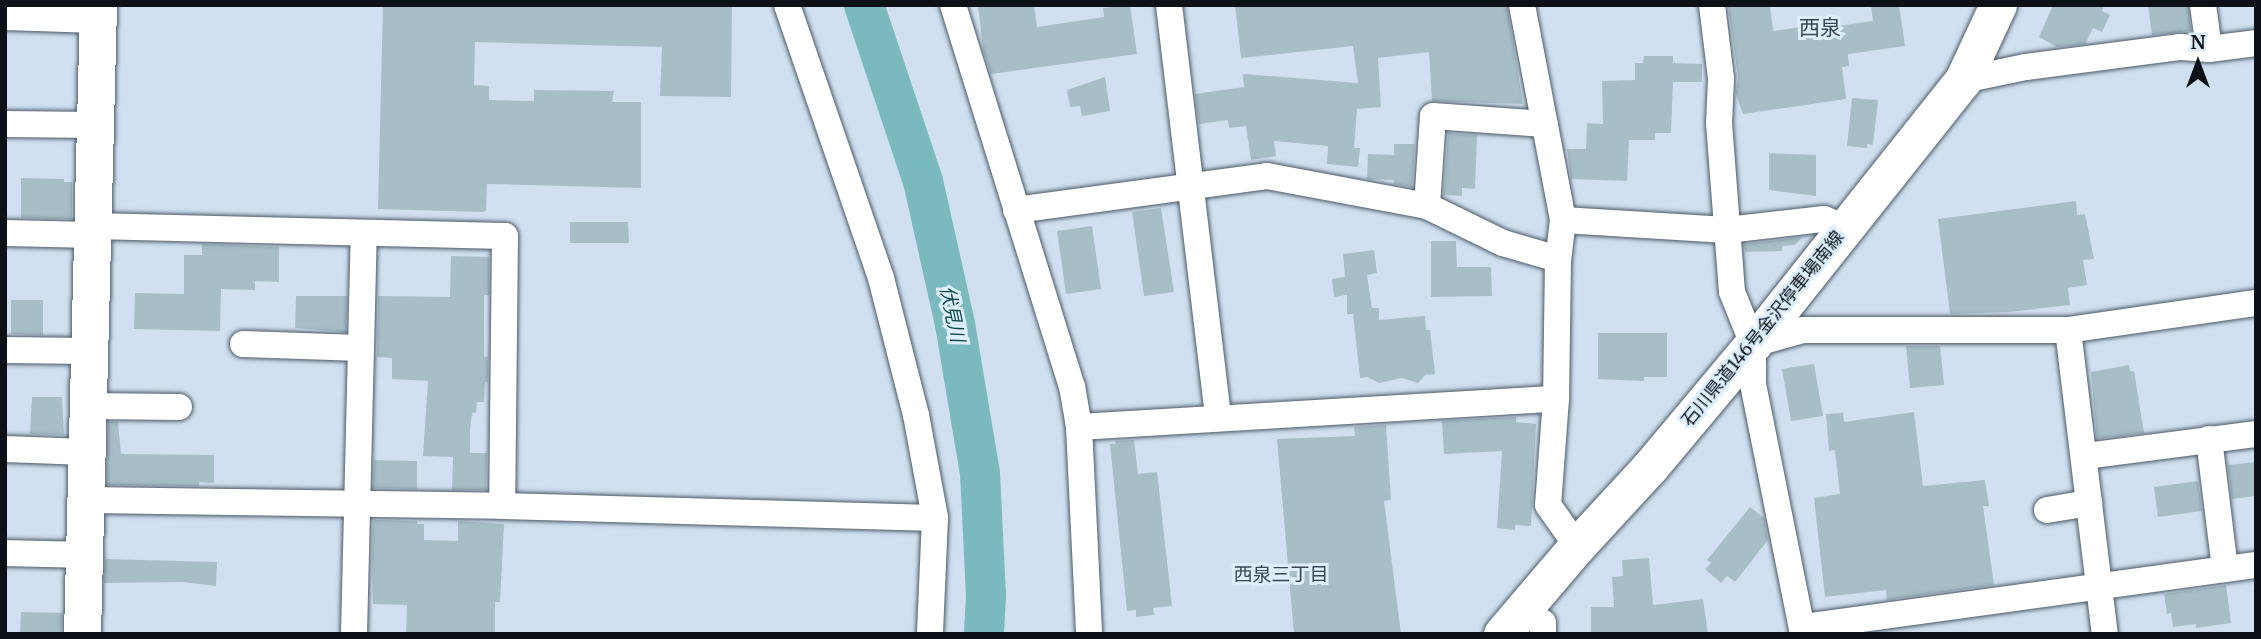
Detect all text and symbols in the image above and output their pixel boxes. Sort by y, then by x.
district label: 西泉 [1799,15,1841,41]
north arrow [2163,28,2233,98]
text: N [2190,30,2206,54]
street label: 石川県道146号金沢停車場南線 [1678,227,1848,431]
water label: 伏見川 [935,284,969,344]
district label: 西泉三丁目 [1234,564,1328,586]

